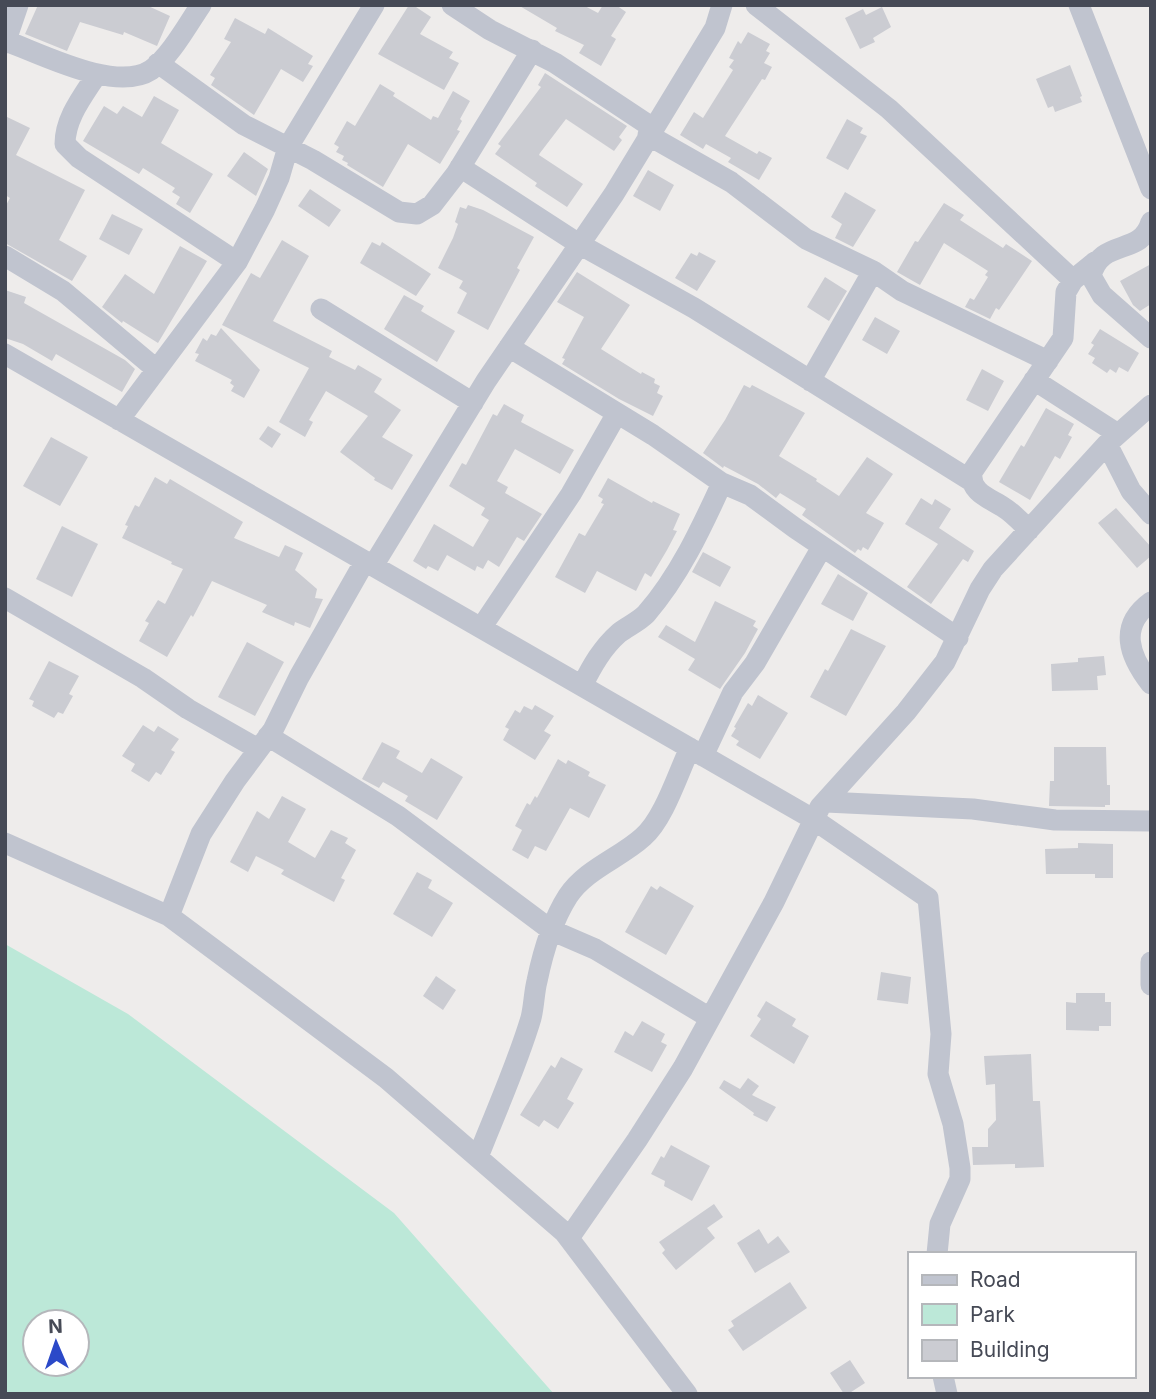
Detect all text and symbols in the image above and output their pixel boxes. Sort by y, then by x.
legend [908,1252,1135,1378]
text: Road [970,1267,1021,1292]
text: Park [970,1302,1015,1327]
north arrow [21,1308,91,1378]
text: N [48,1315,63,1338]
text: Building [970,1337,1050,1362]

